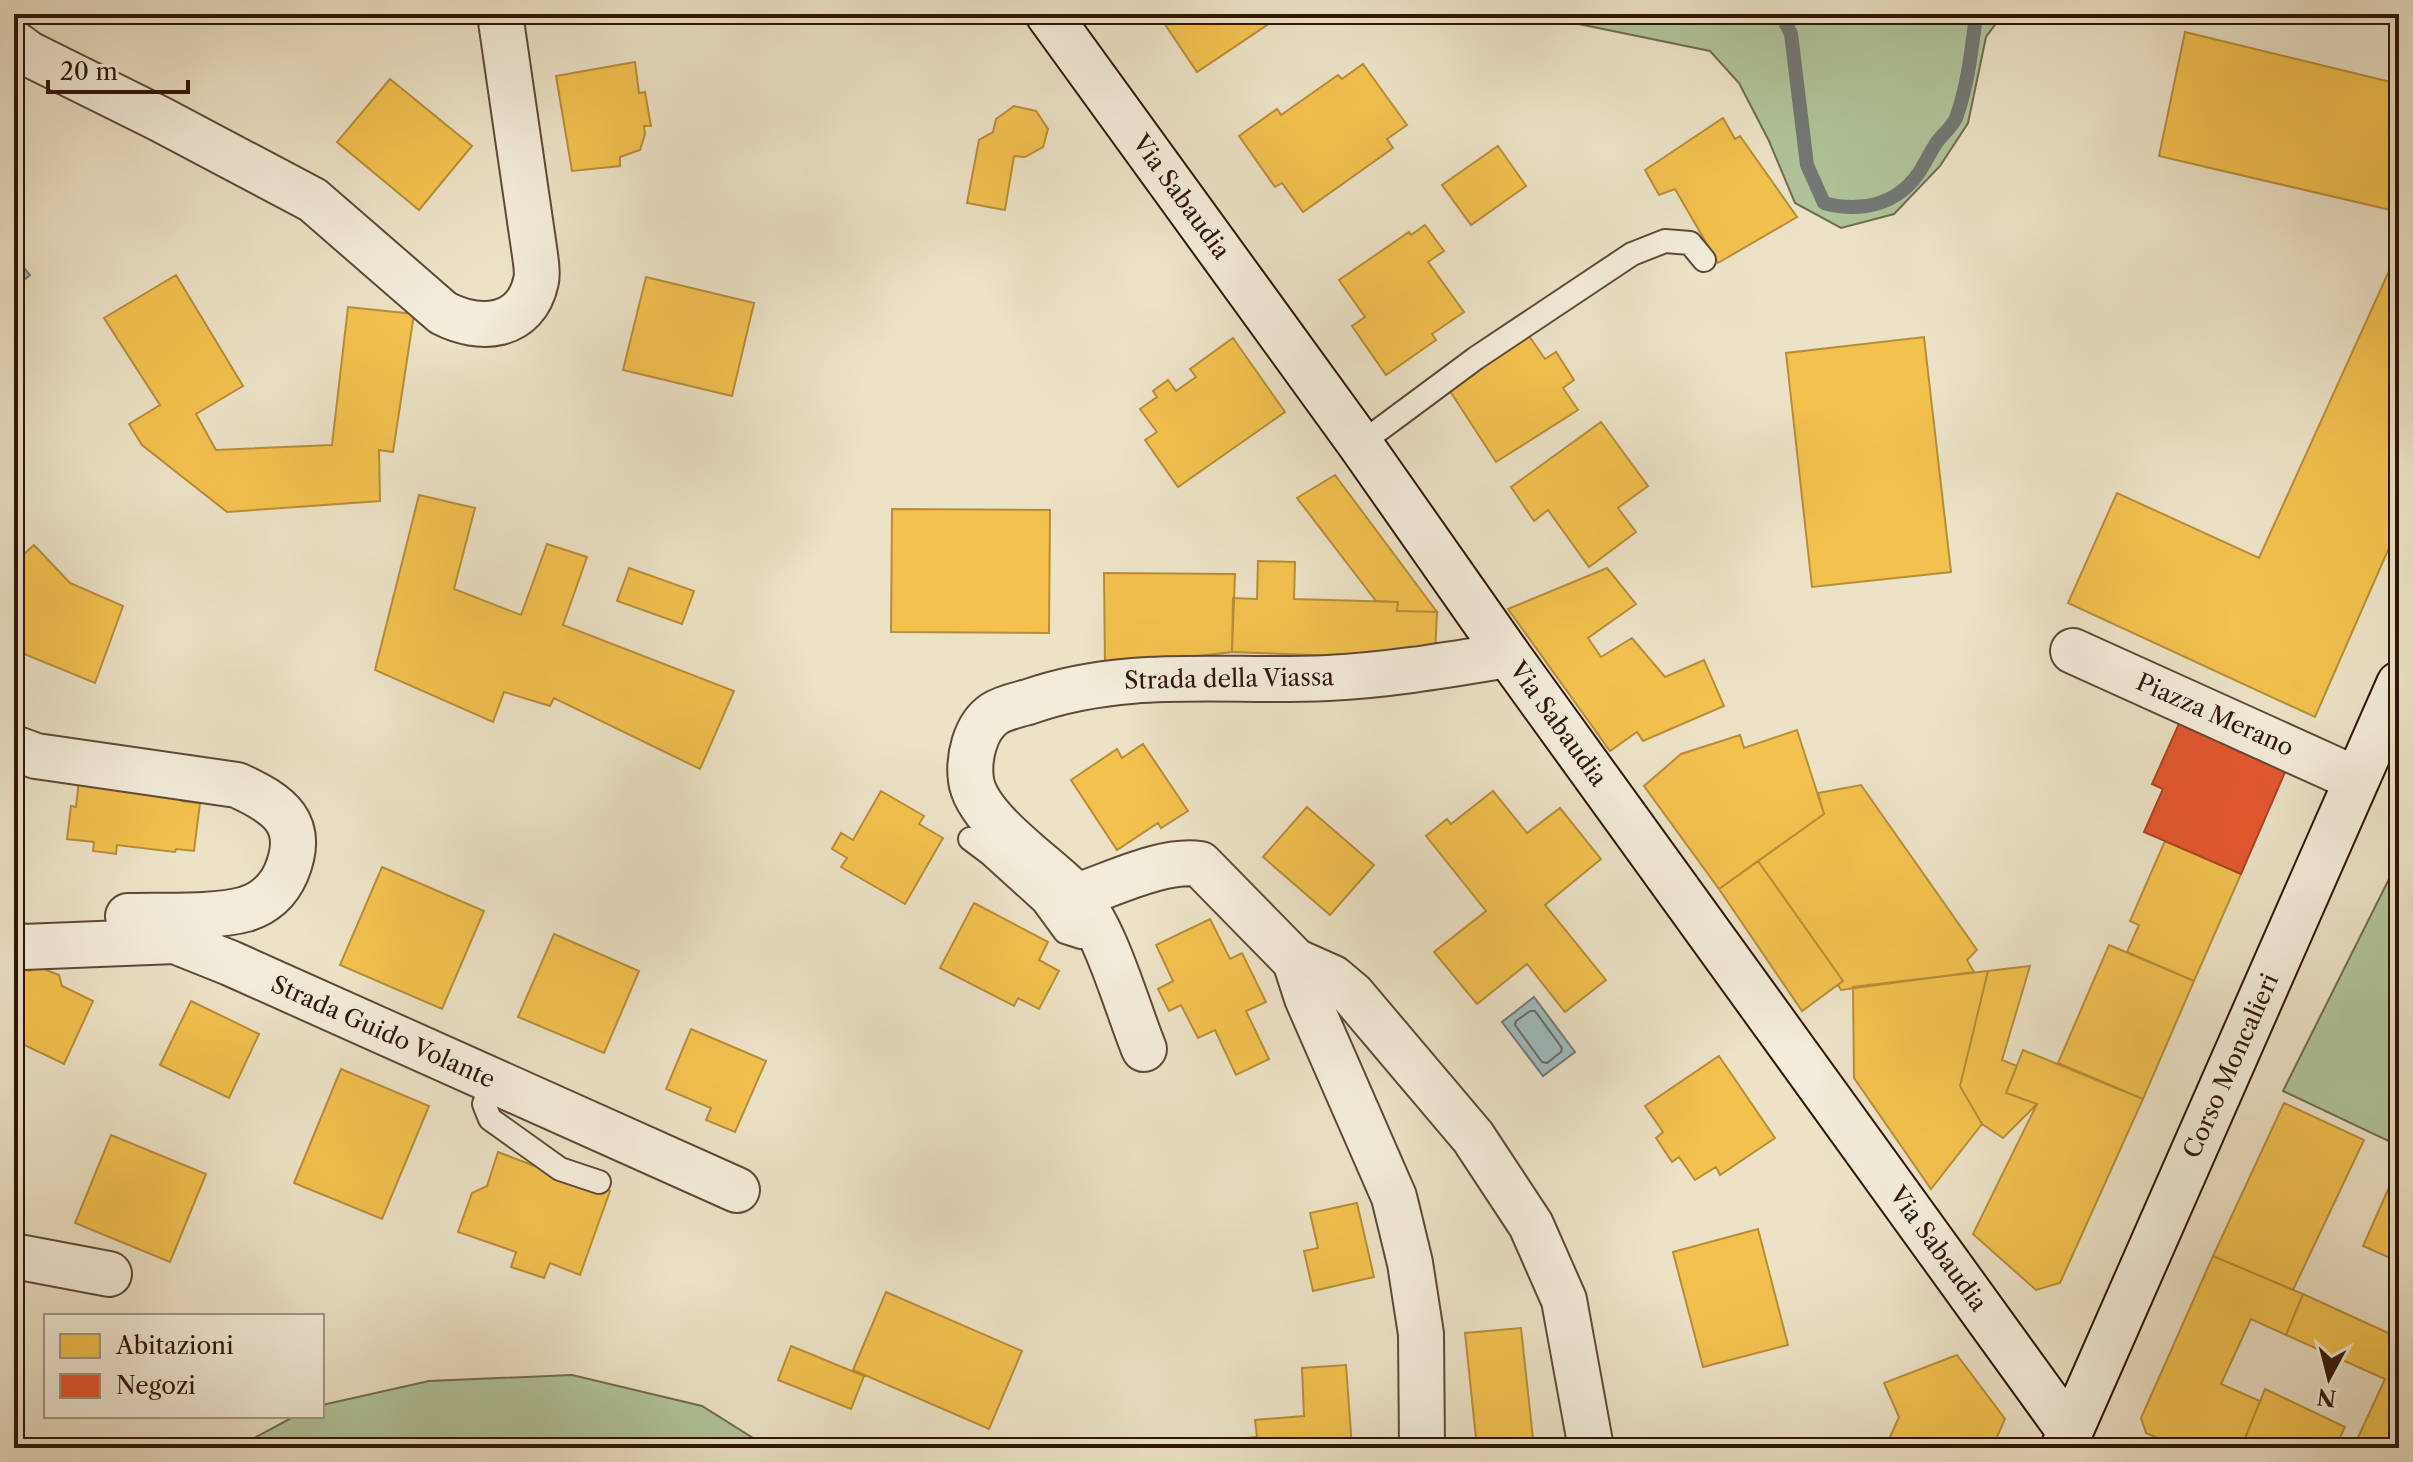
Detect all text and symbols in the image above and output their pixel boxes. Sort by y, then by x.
scale bar [48,44,188,94]
text: 20 m [60,57,118,86]
street label: Via Sabaudia [1126,128,1236,265]
street label: Via Sabaudia [1503,655,1613,792]
street label: Strada della Viassa [1124,662,1335,695]
street label: Piazza Merano [2132,667,2298,762]
street label: Strada Guido Volante [267,969,500,1094]
street label: Corso Moncalieri [2177,969,2284,1163]
street label: Via Sabaudia [1883,1180,1993,1317]
legend [44,1314,324,1418]
text: Abitazioni [115,1331,233,1360]
north arrow [2289,1338,2369,1418]
text: Negozi [116,1371,196,1400]
text: N [2315,1383,2338,1412]

